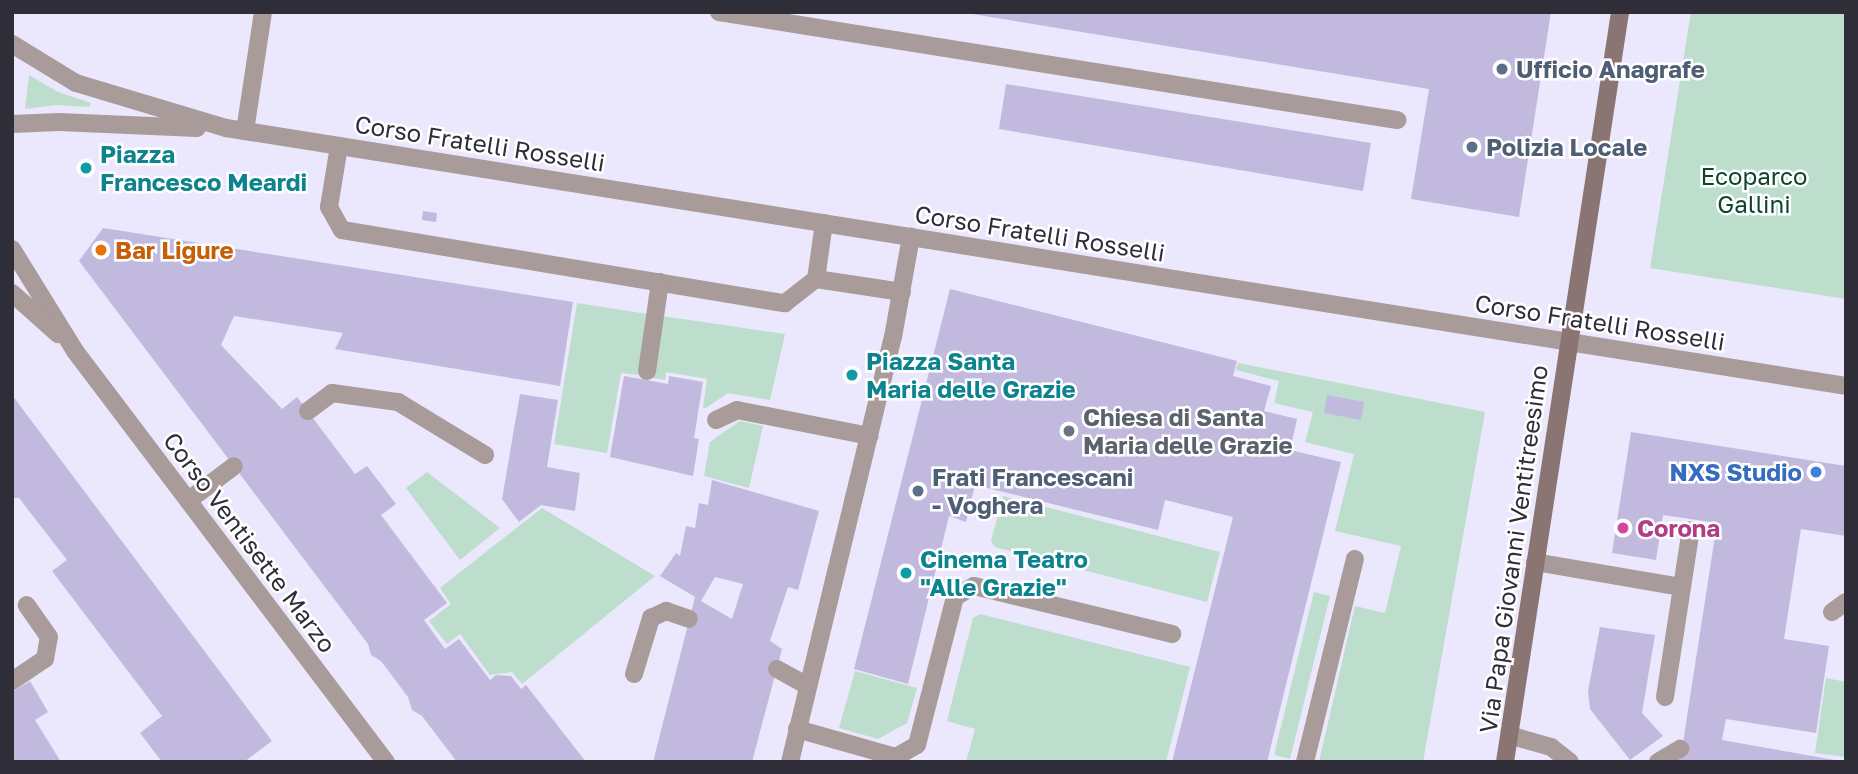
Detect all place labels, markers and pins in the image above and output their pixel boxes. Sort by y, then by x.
place label: Ufficio Anagrafe [1516,55,1705,83]
marker: Ufficio Anagrafe [1494,61,1510,77]
place label: Polizia Locale [1486,133,1648,161]
marker: Polizia Locale [1464,139,1480,155]
place label: Piazza Francesco Meardi [100,140,307,196]
marker: Piazza Francesco Meardi [78,160,94,176]
place label: Bar Ligure [115,236,234,264]
marker: Bar Ligure [93,242,109,258]
place label: Piazza Santa Maria delle Grazie [866,347,1076,403]
marker: Piazza Santa Maria delle Grazie [844,367,860,383]
place label: Chiesa di Santa Maria delle Grazie [1083,403,1293,459]
marker: Chiesa di Santa Maria delle Grazie [1061,423,1077,439]
place label: NXS Studio [1669,458,1802,486]
place label: Frati Francescani - Voghera [932,463,1133,519]
marker: NXS Studio [1808,464,1824,480]
marker: Frati Francescani - Voghera [910,483,926,499]
place label: Corona [1637,514,1720,542]
marker: Corona [1615,520,1631,536]
place label: Cinema Teatro "Alle Grazie" [920,545,1088,601]
marker: Cinema Teatro "Alle Grazie" [898,565,914,581]

